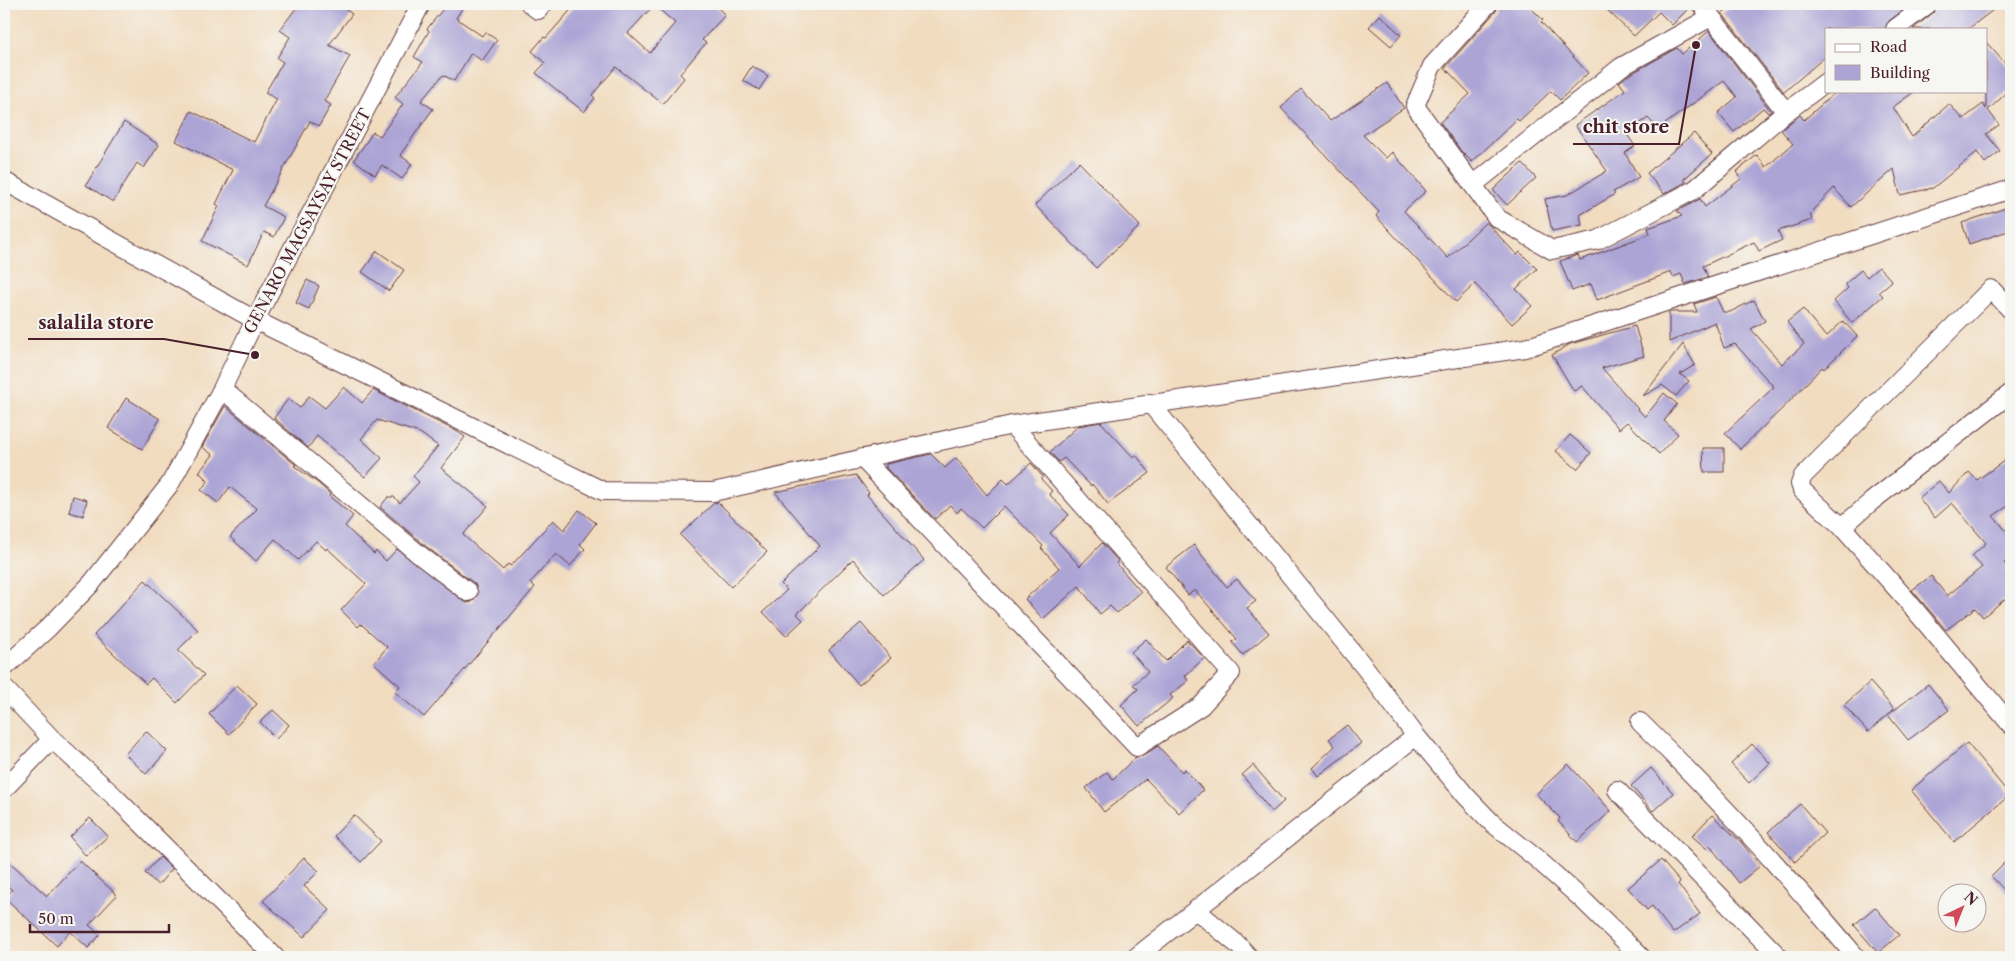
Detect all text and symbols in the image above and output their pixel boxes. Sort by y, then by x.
legend [1825,28,1988,92]
text: Road [1870,37,1907,56]
text: Building [1870,63,1930,82]
street label: GENARO MAGSAYSAY STREET [239,105,375,337]
callout: chit store [1573,111,1679,144]
text: chit store [1583,116,1670,138]
callout: salalila store [28,306,164,339]
text: salalila store [38,312,154,334]
north arrow [1938,884,1988,934]
text: N [1960,888,1981,909]
scale bar [30,901,169,933]
text: 50 m [38,909,74,928]

